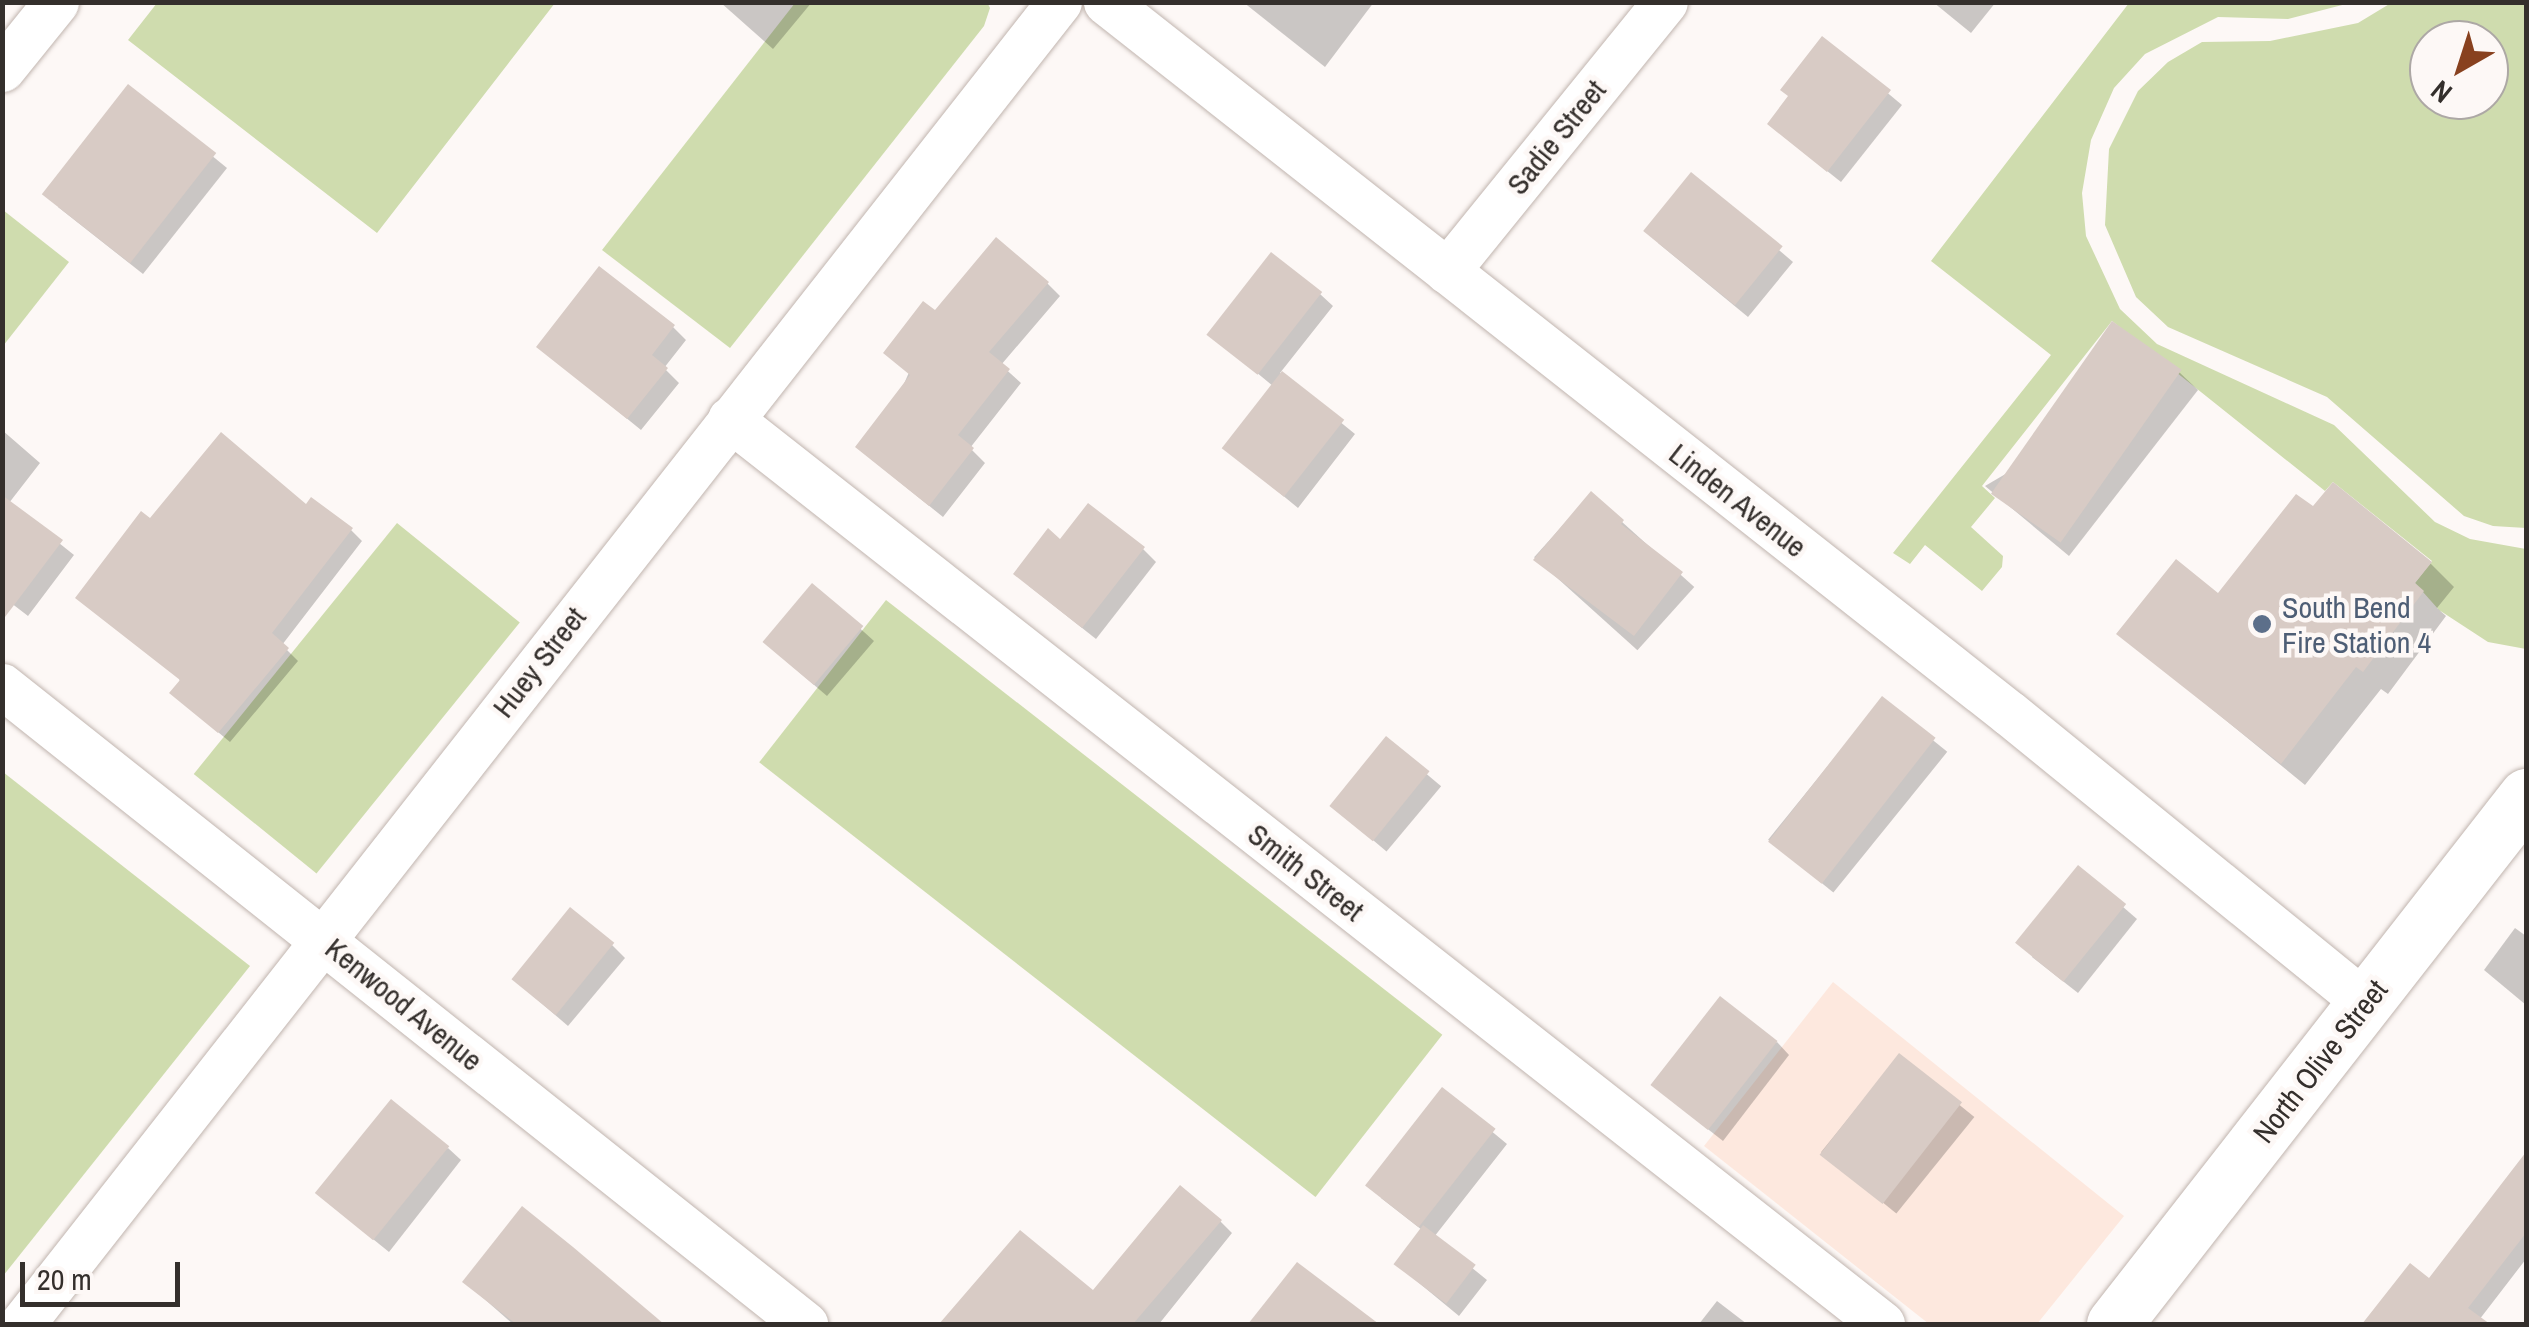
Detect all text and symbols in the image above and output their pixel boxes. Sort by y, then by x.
north arrow [2409,20,2509,120]
text: N [2423,72,2460,112]
street label: Sadie Street [1499,73,1613,201]
street label: Linden Avenue [1662,435,1814,565]
place label: South Bend Fire Station 4 [2282,589,2431,660]
street label: Huey Street [485,600,593,724]
marker: South Bend Fire Station 4 [2251,613,2273,635]
street label: Smith Street [1241,816,1371,928]
street label: Kenwood Avenue [318,929,490,1079]
street label: North Olive Street [2245,972,2395,1150]
scale bar [25,1242,185,1304]
text: 20 m [37,1259,92,1299]

